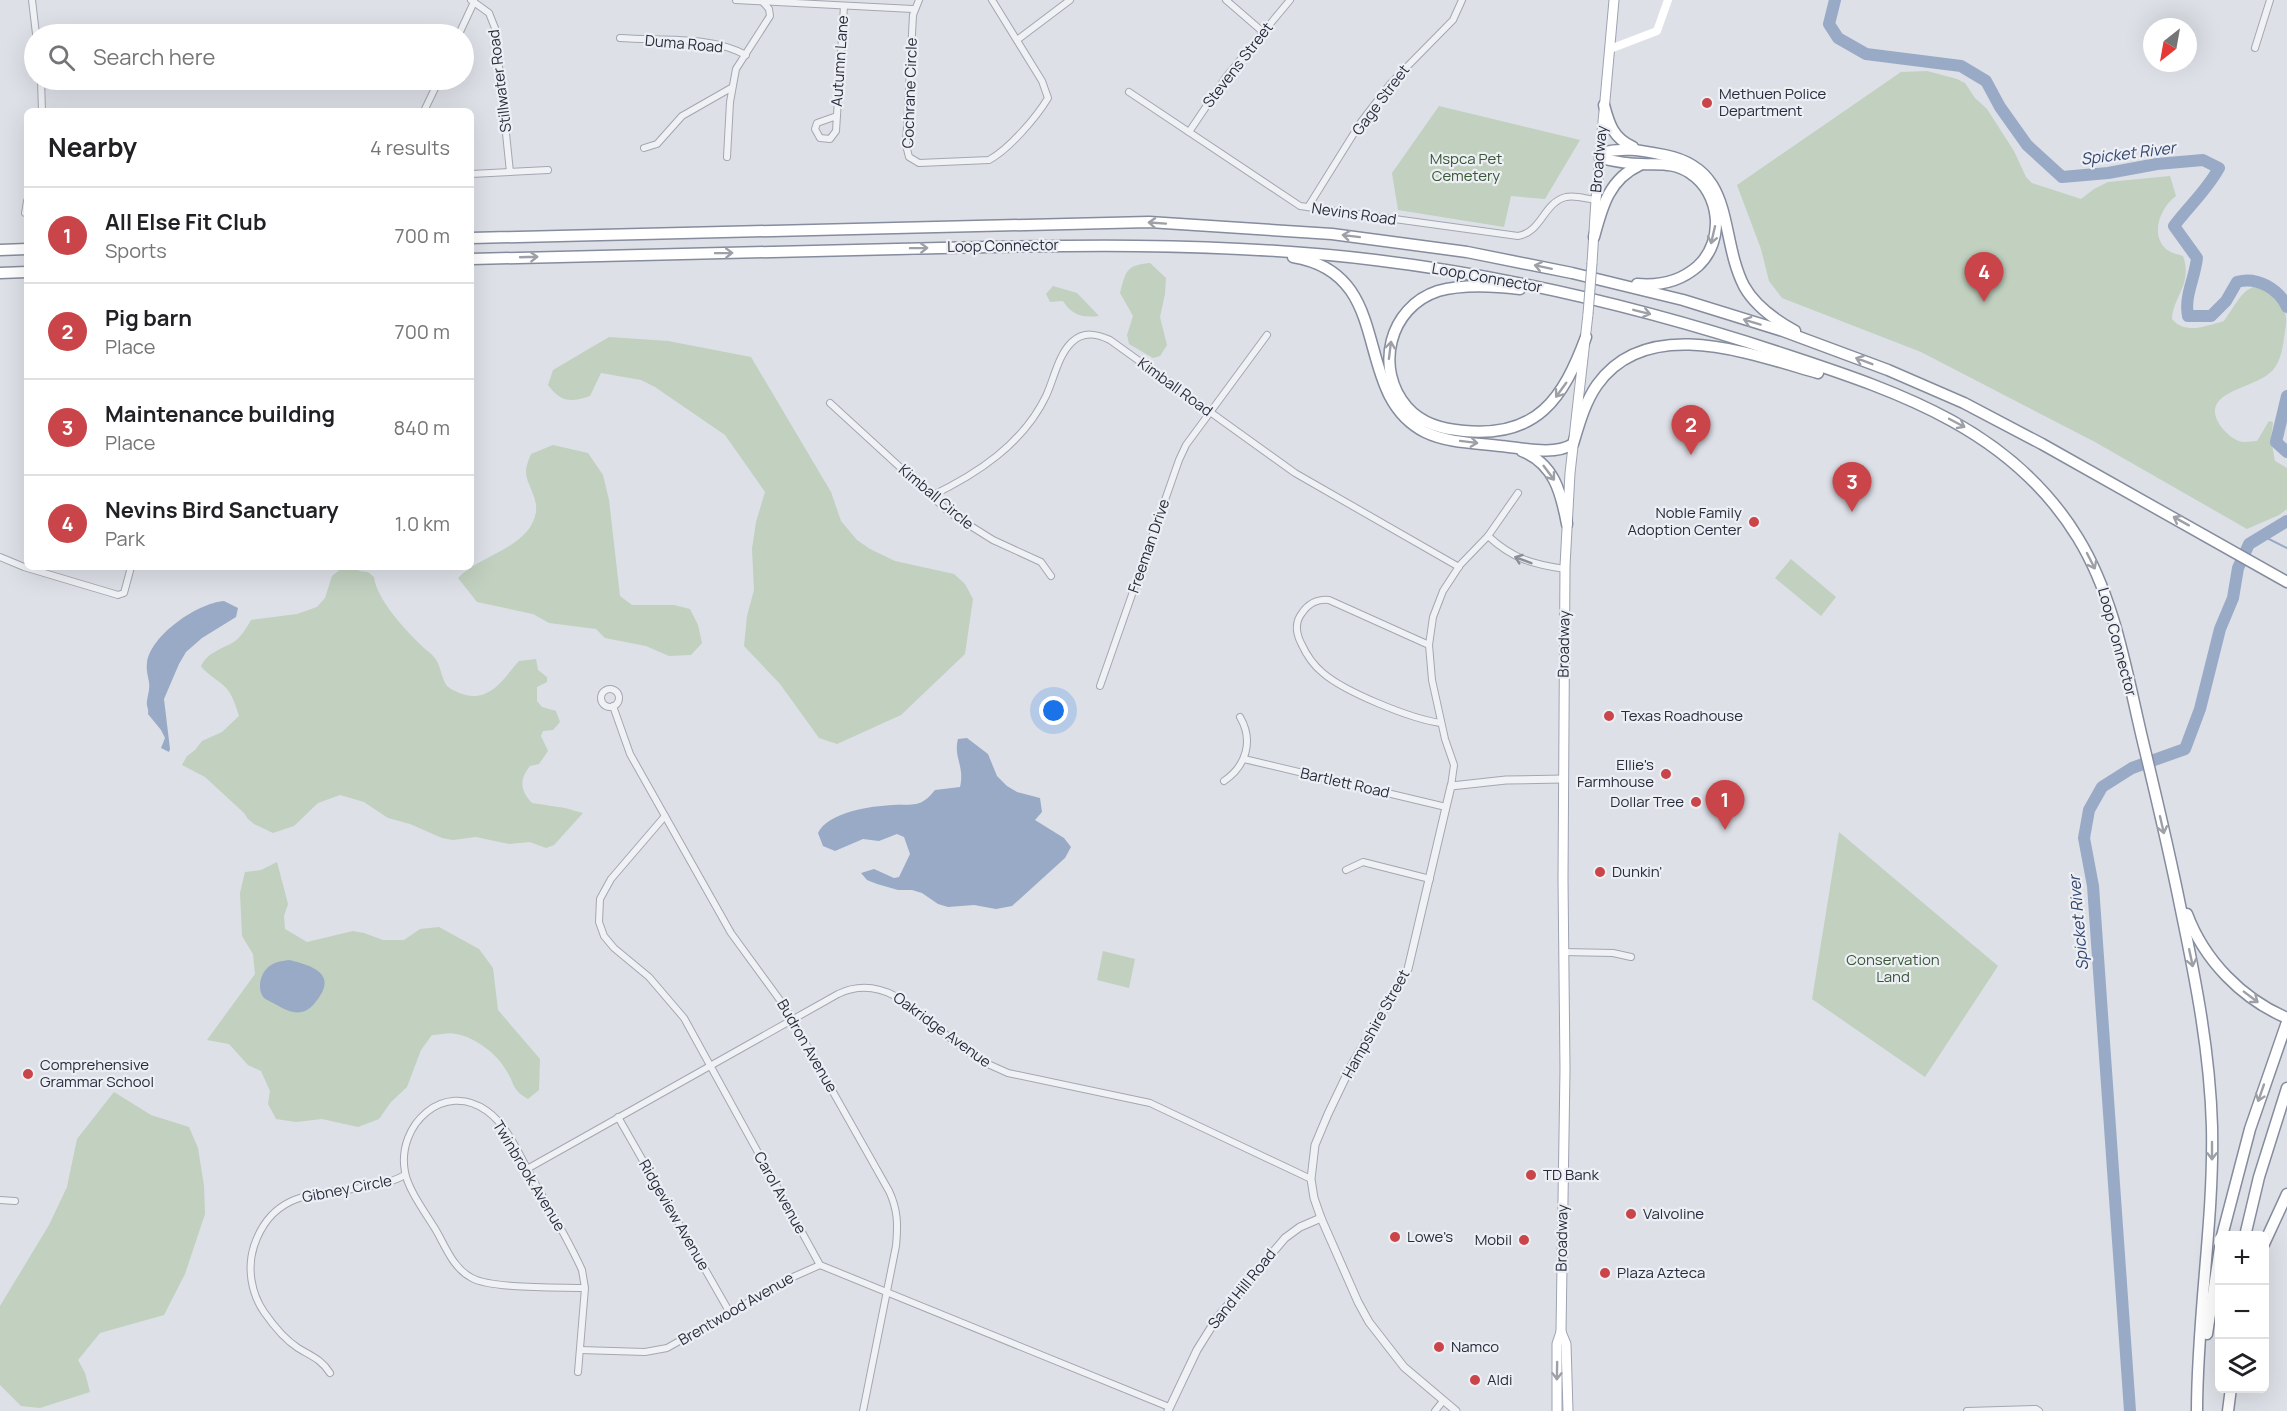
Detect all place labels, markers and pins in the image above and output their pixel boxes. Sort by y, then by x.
place label: Methuen Police Department [1719,83,1827,121]
marker: Methuen Police Department [1700,96,1714,110]
pin: 4 [1964,252,2004,302]
pin: 2 [1672,406,1710,455]
pin: 3 [1832,462,1872,512]
place label: Noble Family Adoption Center [1627,502,1743,540]
marker: Noble Family Adoption Center [1747,515,1761,529]
place label: Texas Roadhouse [1621,705,1743,726]
marker: Texas Roadhouse [1602,709,1616,723]
place label: Ellie's Farmhouse [1577,754,1654,792]
marker: Ellie's Farmhouse [1659,767,1673,781]
pin: 1 [1706,780,1744,830]
place label: Dollar Tree [1610,791,1684,812]
marker: Dollar Tree [1689,795,1703,809]
place label: Dunkin' [1612,861,1662,882]
marker: Dunkin' [1593,865,1607,879]
place label: Comprehensive Grammar School [40,1054,154,1092]
marker: Comprehensive Grammar School [21,1067,35,1081]
place label: TD Bank [1543,1164,1599,1185]
marker: TD Bank [1524,1168,1538,1182]
place label: Valvoline [1643,1203,1704,1224]
marker: Valvoline [1624,1207,1638,1221]
place label: Lowe's [1407,1226,1453,1247]
place label: Mobil [1475,1229,1512,1250]
marker: Lowe's [1388,1230,1402,1244]
marker: Mobil [1517,1233,1531,1247]
place label: Plaza Azteca [1617,1262,1705,1283]
marker: Plaza Azteca [1598,1266,1612,1280]
place label: Namco [1451,1336,1499,1357]
marker: Namco [1432,1340,1446,1354]
place label: Aldi [1487,1369,1512,1390]
marker: Aldi [1468,1373,1482,1387]

